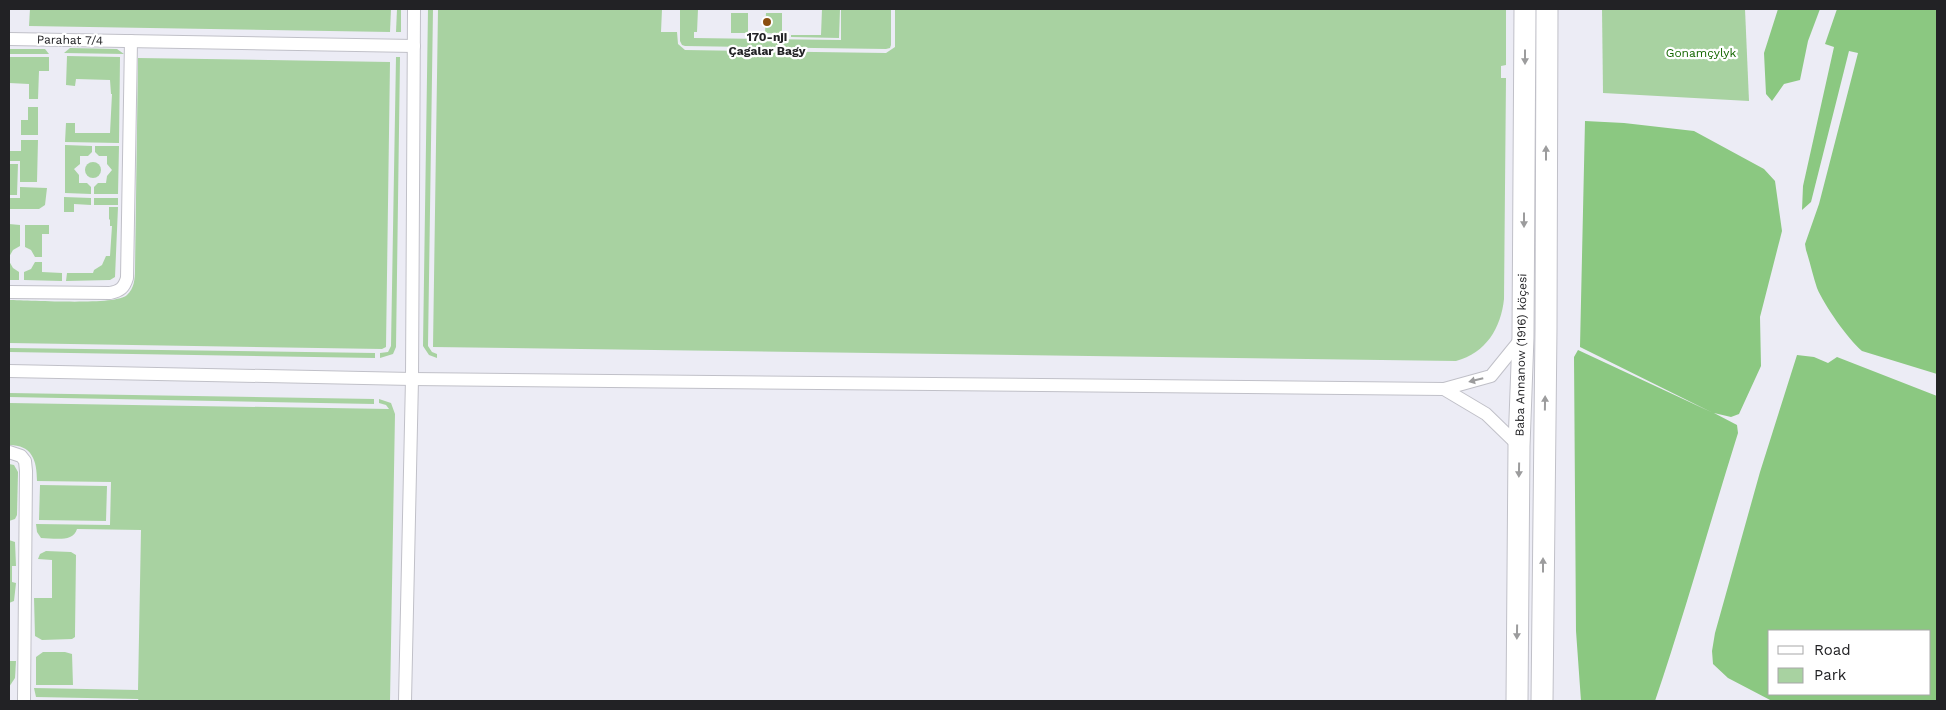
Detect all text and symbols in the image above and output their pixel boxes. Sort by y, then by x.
marker: 170-nji Çagalar Bagy [761,16,773,28]
place label: 170-nji Çagalar Bagy [729,30,806,58]
street label: Parahat 7/4 [37,32,103,48]
park label: Gonamçylyk [1666,46,1736,60]
one-way arrow [1521,50,1529,66]
one-way arrow [1542,144,1550,160]
one-way arrow [1520,212,1528,228]
street label: Baba Annanow (1916) köçesi [1513,273,1529,437]
one-way arrow [1468,377,1483,385]
one-way arrow [1541,394,1549,410]
one-way arrow [1515,462,1523,478]
one-way arrow [1539,557,1547,573]
one-way arrow [1513,625,1521,641]
legend [1768,630,1931,695]
text: Road [1814,641,1851,659]
text: Park [1814,666,1847,684]

